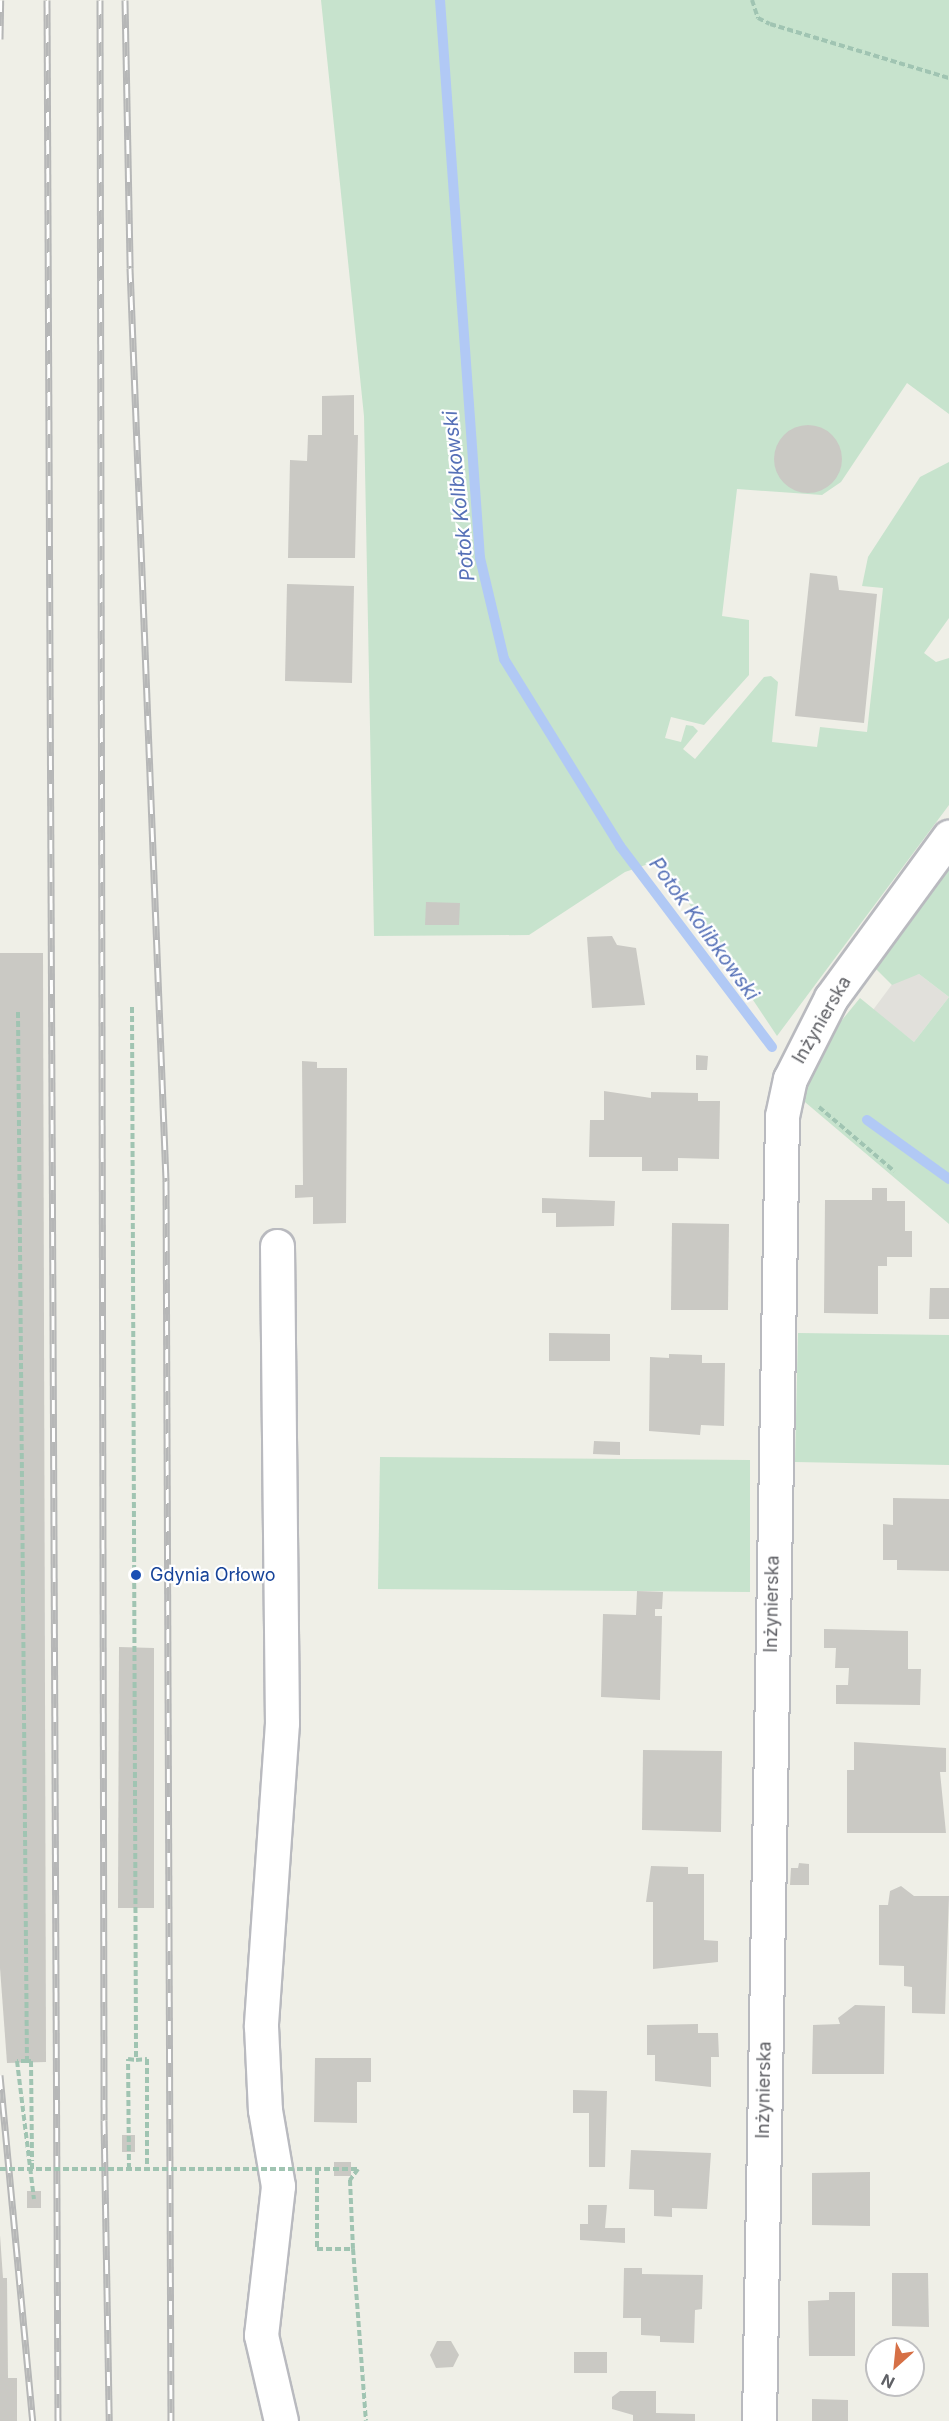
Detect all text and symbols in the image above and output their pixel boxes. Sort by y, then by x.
water label: Potok Kolibkowski [438,410,480,582]
water label: Potok Kolibkowski [644,853,764,1005]
street label: Inżynierska [788,972,856,1068]
street label: Inżynierska [760,1555,784,1653]
place label: Gdynia Orłowo [150,1564,276,1586]
marker: Gdynia Orłowo [127,1566,145,1584]
street label: Inżynierska [752,2041,776,2139]
north arrow [865,2337,925,2397]
text: N [878,2370,898,2393]

